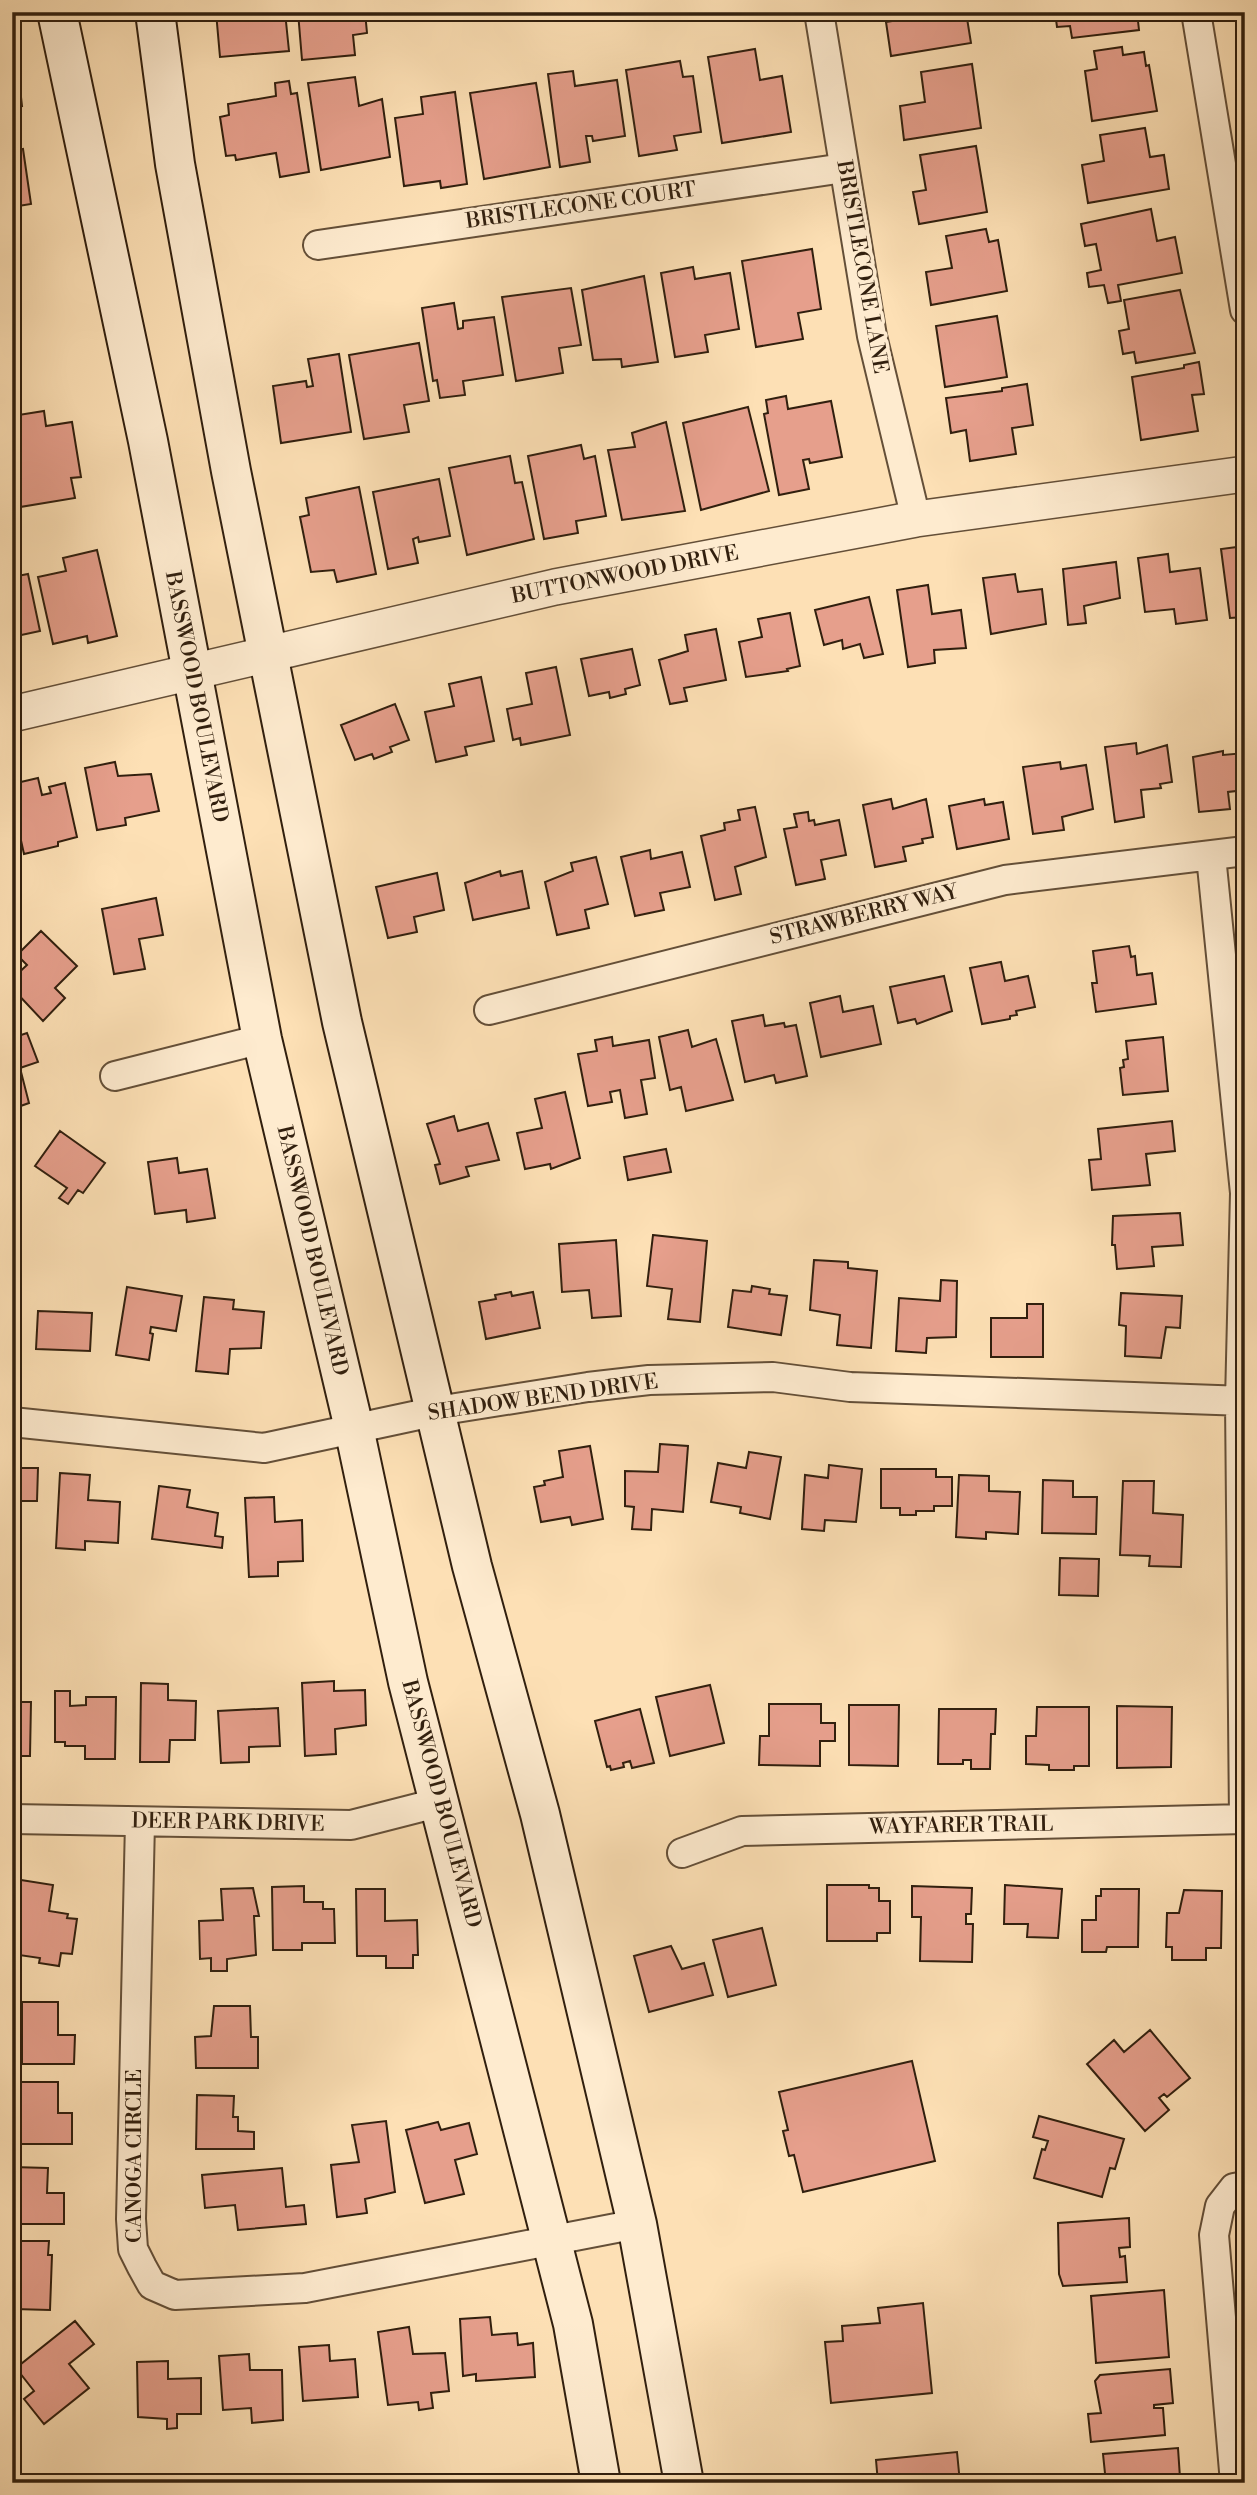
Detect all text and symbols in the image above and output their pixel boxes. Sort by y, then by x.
street label: BRISTLECONE LANE [830,157,894,376]
street label: BRISTLECONE COURT [463,177,698,235]
street label: BUTTONWOOD DRIVE [508,540,741,610]
street label: BASSWOOD BOULEVARD [159,568,233,825]
street label: STRAWBERRY WAY [767,879,962,951]
street label: BASSWOOD BOULEVARD [270,1123,353,1378]
street label: SHADOW BEND DRIVE [426,1369,660,1427]
street label: BASSWOOD BOULEVARD [395,1676,487,1931]
street label: DEER PARK DRIVE [131,1808,325,1838]
street label: WAYFARER TRAIL [868,1811,1053,1841]
street label: CANOGA CIRCLE [122,2069,148,2243]

